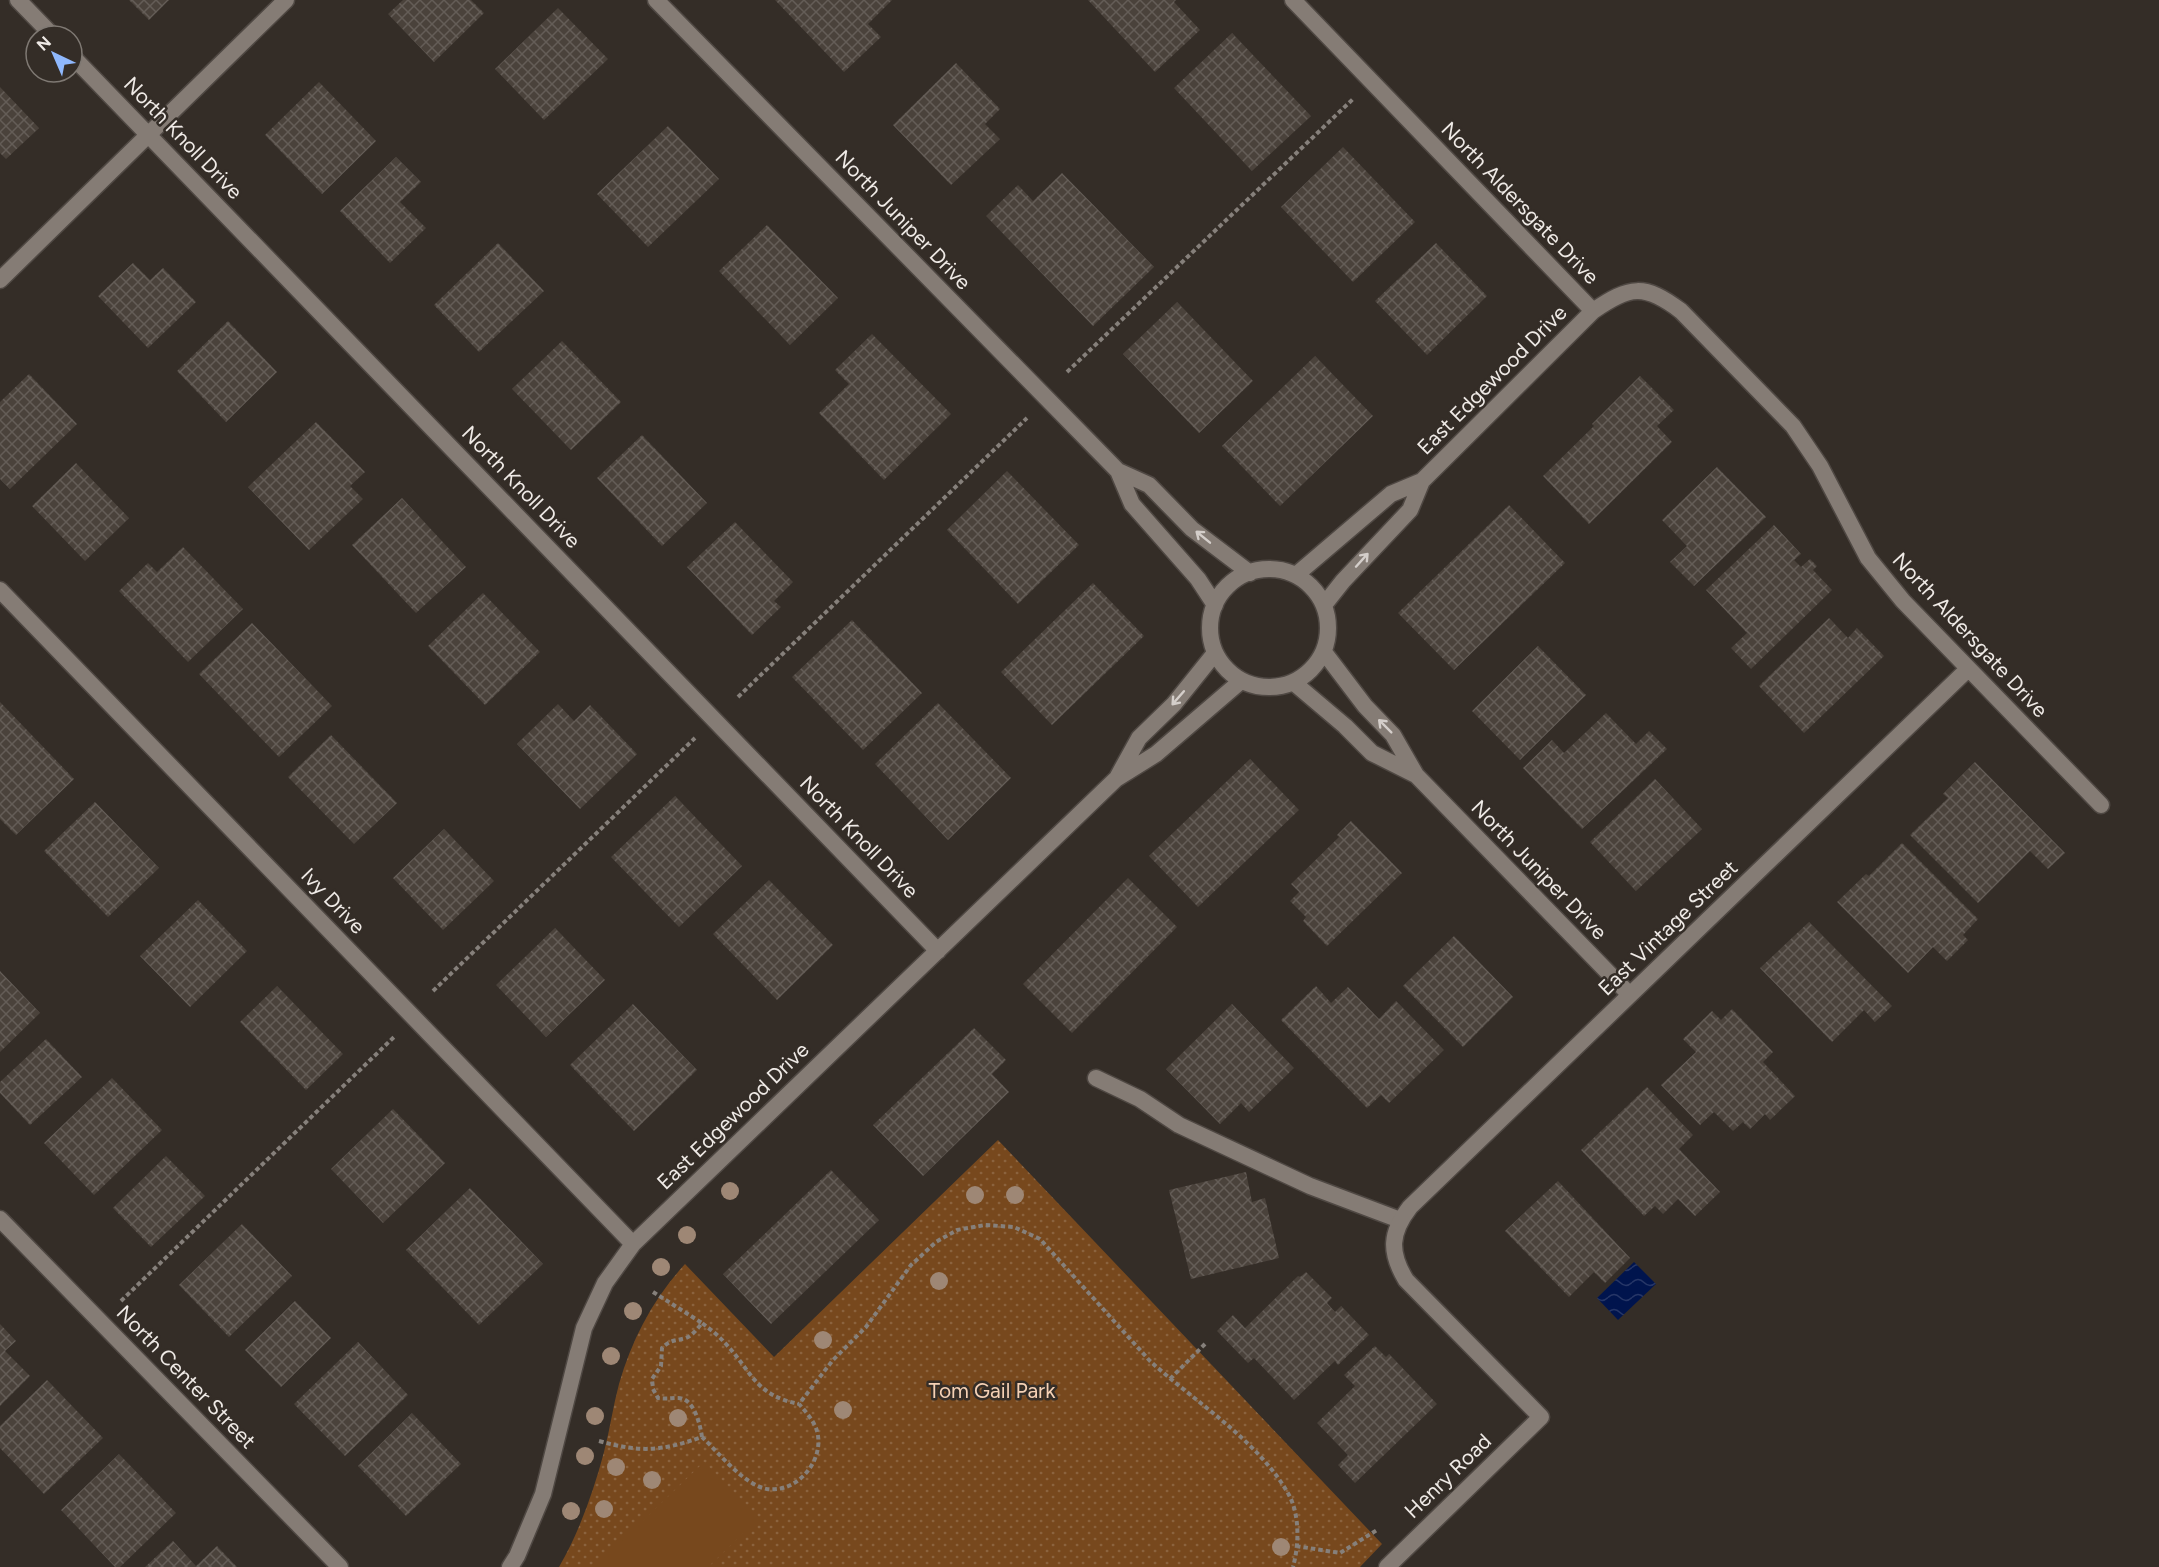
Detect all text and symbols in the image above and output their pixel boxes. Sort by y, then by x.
north arrow [24,24,84,84]
text: N [33,32,55,55]
street label: North Knoll Drive [119,71,248,204]
street label: North Aldersgate Drive [1436,116,1604,289]
street label: North Juniper Drive [830,145,976,295]
street label: East Edgewood Drive [1412,300,1572,460]
street label: North Knoll Drive [457,420,586,553]
one-way arrow [1195,531,1211,544]
street label: North Aldersgate Drive [1888,547,2053,722]
one-way arrow [1355,553,1369,568]
one-way arrow [1171,690,1185,705]
one-way arrow [1377,719,1392,734]
street label: North Knoll Drive [795,770,924,903]
street label: North Juniper Drive [1466,795,1612,945]
street label: East Vintage Street [1593,855,1742,1000]
street label: Ivy Drive [296,863,371,939]
street label: East Edgewood Drive [652,1037,814,1194]
street label: North Center Street [112,1300,261,1453]
park label: Tom Gail Park [929,1378,1056,1403]
street label: Henry Road [1399,1428,1496,1523]

